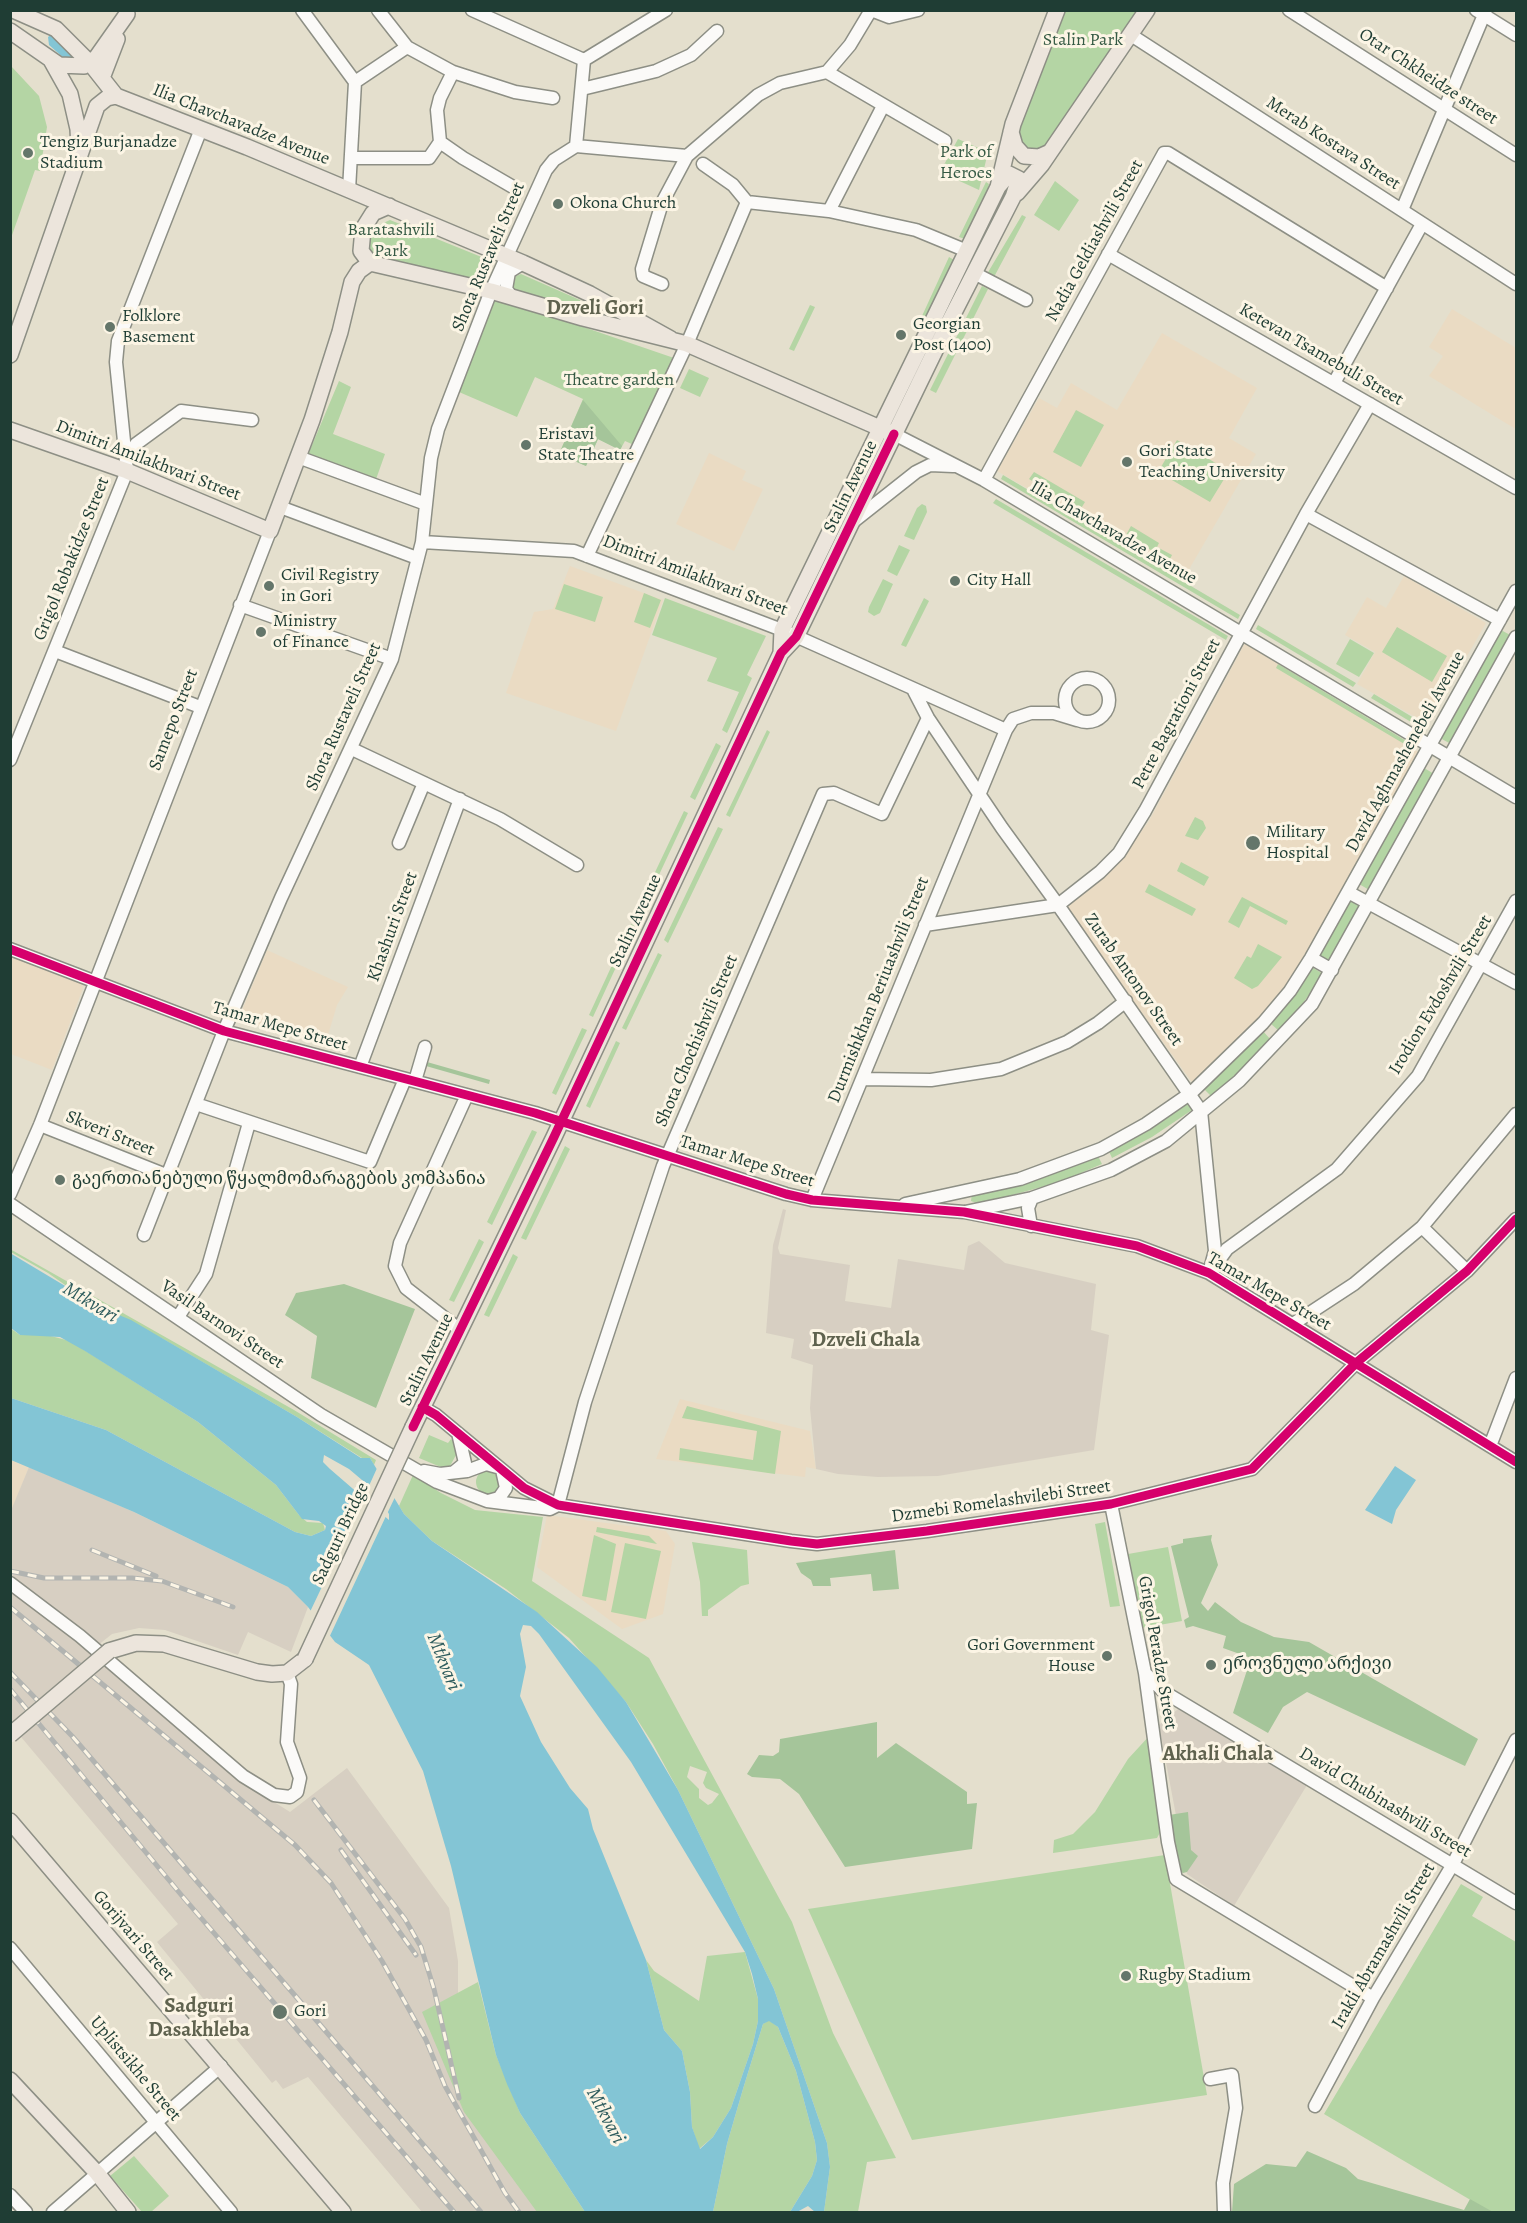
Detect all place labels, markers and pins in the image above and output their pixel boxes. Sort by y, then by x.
place label: Tengiz Burjanadze Stadium [40,132,177,174]
marker: Tengiz Burjanadze Stadium [21,146,35,160]
place label: Okona Church [570,193,676,215]
marker: Okona Church [551,197,565,211]
place label: Folklore Basement [122,306,195,348]
place label: Georgian Post (1400) [913,314,991,356]
marker: Folklore Basement [103,320,117,334]
marker: Georgian Post (1400) [894,328,908,342]
place label: Eristavi State Theatre [538,424,634,466]
marker: Eristavi State Theatre [519,438,533,452]
place label: Gori State Teaching University [1139,441,1285,484]
marker: Gori State Teaching University [1120,455,1134,469]
place label: Civil Registry in Gori [281,565,379,608]
place label: City Hall [967,570,1031,592]
marker: City Hall [948,574,962,588]
marker: Civil Registry in Gori [262,579,276,593]
place label: Ministry of Finance [273,611,349,654]
marker: Ministry of Finance [254,625,268,639]
place label: Military Hospital [1266,822,1329,864]
marker: Military Hospital [1244,834,1262,852]
place label: გაერთიანებული წყალმომარაგების კომპანია [72,1169,486,1191]
marker: გაერთიანებული წყალმომარაგების კომპანია [53,1173,67,1187]
place label: Gori Government House [967,1635,1095,1678]
marker: Gori Government House [1100,1649,1114,1663]
place label: ეროვნული არქივი [1223,1654,1392,1676]
marker: ეროვნული არქივი [1204,1658,1218,1672]
place label: Rugby Stadium [1138,1965,1251,1987]
marker: Rugby Stadium [1119,1969,1133,1983]
place label: Gori [294,2001,327,2023]
marker: Gori [271,2003,289,2021]

